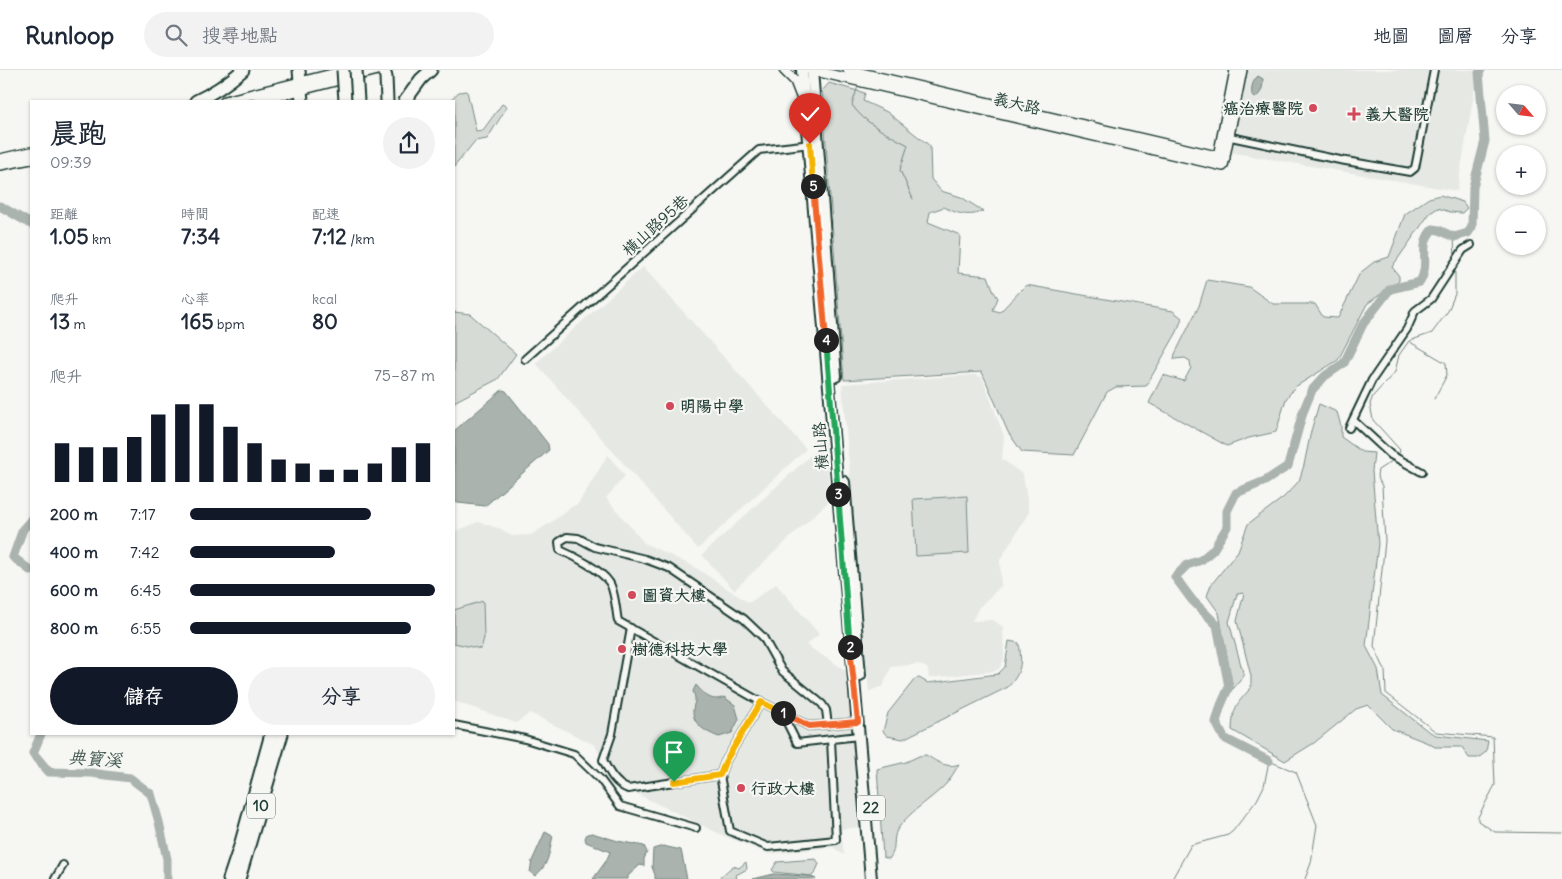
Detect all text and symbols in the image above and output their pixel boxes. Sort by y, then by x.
search box [144,12,494,57]
text: Runloop [25,20,114,50]
icon: search [162,21,190,49]
text: 搜尋地點 [202,23,278,47]
text: 地圖 [1373,24,1409,47]
text: 圖層 [1437,24,1473,47]
text: 分享 [1501,24,1537,47]
north arrow [1496,85,1546,135]
map controls [1496,85,1546,255]
street label: 義大路 [991,88,1043,118]
pin [789,93,831,144]
place label: 癌治療醫院 [1223,98,1303,118]
icon: check [796,100,824,128]
marker: 癌治療醫院 [1307,102,1319,114]
place label: 義大醫院 [1365,104,1429,124]
marker: 義大醫院 [1347,107,1361,121]
text: 晨跑 [50,115,106,151]
button: share [383,117,435,169]
button: + [1496,145,1546,195]
text: 09:39 [50,152,92,172]
pin: 5 [800,174,826,198]
text: 5 [809,177,818,195]
street label: 橫山路95巷 [618,190,692,260]
text: 距離 [50,205,78,223]
text: 時間 [181,205,209,223]
text: 配速 [312,205,340,223]
button: − [1496,205,1546,255]
text: 1.05 [50,223,89,250]
text: 7:34 [181,223,220,250]
text: 7:12 [312,223,347,250]
text: km [89,230,111,248]
text: /km [347,230,375,248]
text: 爬升 [50,290,78,308]
text: 心率 [181,290,209,308]
text: kcal [312,290,337,308]
text: 13 [50,308,70,335]
text: 165 [181,308,214,335]
text: 80 [312,308,338,335]
text: m [70,315,86,333]
text: bpm [214,315,245,333]
pin: 4 [814,328,838,352]
text: 4 [822,331,831,349]
text: 75–87 m [374,365,435,385]
text: 爬升 [50,366,82,386]
place label: 明陽中學 [680,396,744,416]
marker: 明陽中學 [664,400,676,412]
street label: 橫山路 [808,421,832,471]
pin: 3 [826,482,850,506]
text: 3 [835,485,842,503]
text: 200 m [50,504,98,524]
text: 7:17 [130,504,156,524]
text: 400 m [50,542,98,562]
text: 7:42 [130,542,159,562]
text: 600 m [50,580,98,600]
text: 6:45 [130,580,161,600]
place label: 圖資大樓 [642,585,706,605]
marker: 圖資大樓 [626,589,638,601]
text: 800 m [50,618,98,638]
text: 6:55 [130,618,161,638]
pin: 2 [838,634,862,660]
text: 2 [847,638,854,656]
place label: 樹德科技大學 [632,639,728,659]
marker: 樹德科技大學 [616,643,628,655]
button: 儲存 [50,667,238,725]
button: 分享 [248,667,435,725]
pin: 1 [770,700,796,726]
text: 1 [781,704,786,722]
pin [653,731,695,782]
icon: arrive [660,738,688,766]
water label: 典寶溪 [67,745,124,772]
place label: 行政大樓 [751,778,815,798]
marker: 行政大樓 [735,782,747,794]
road number: 10 [247,794,275,818]
road number: 22 [857,796,885,820]

